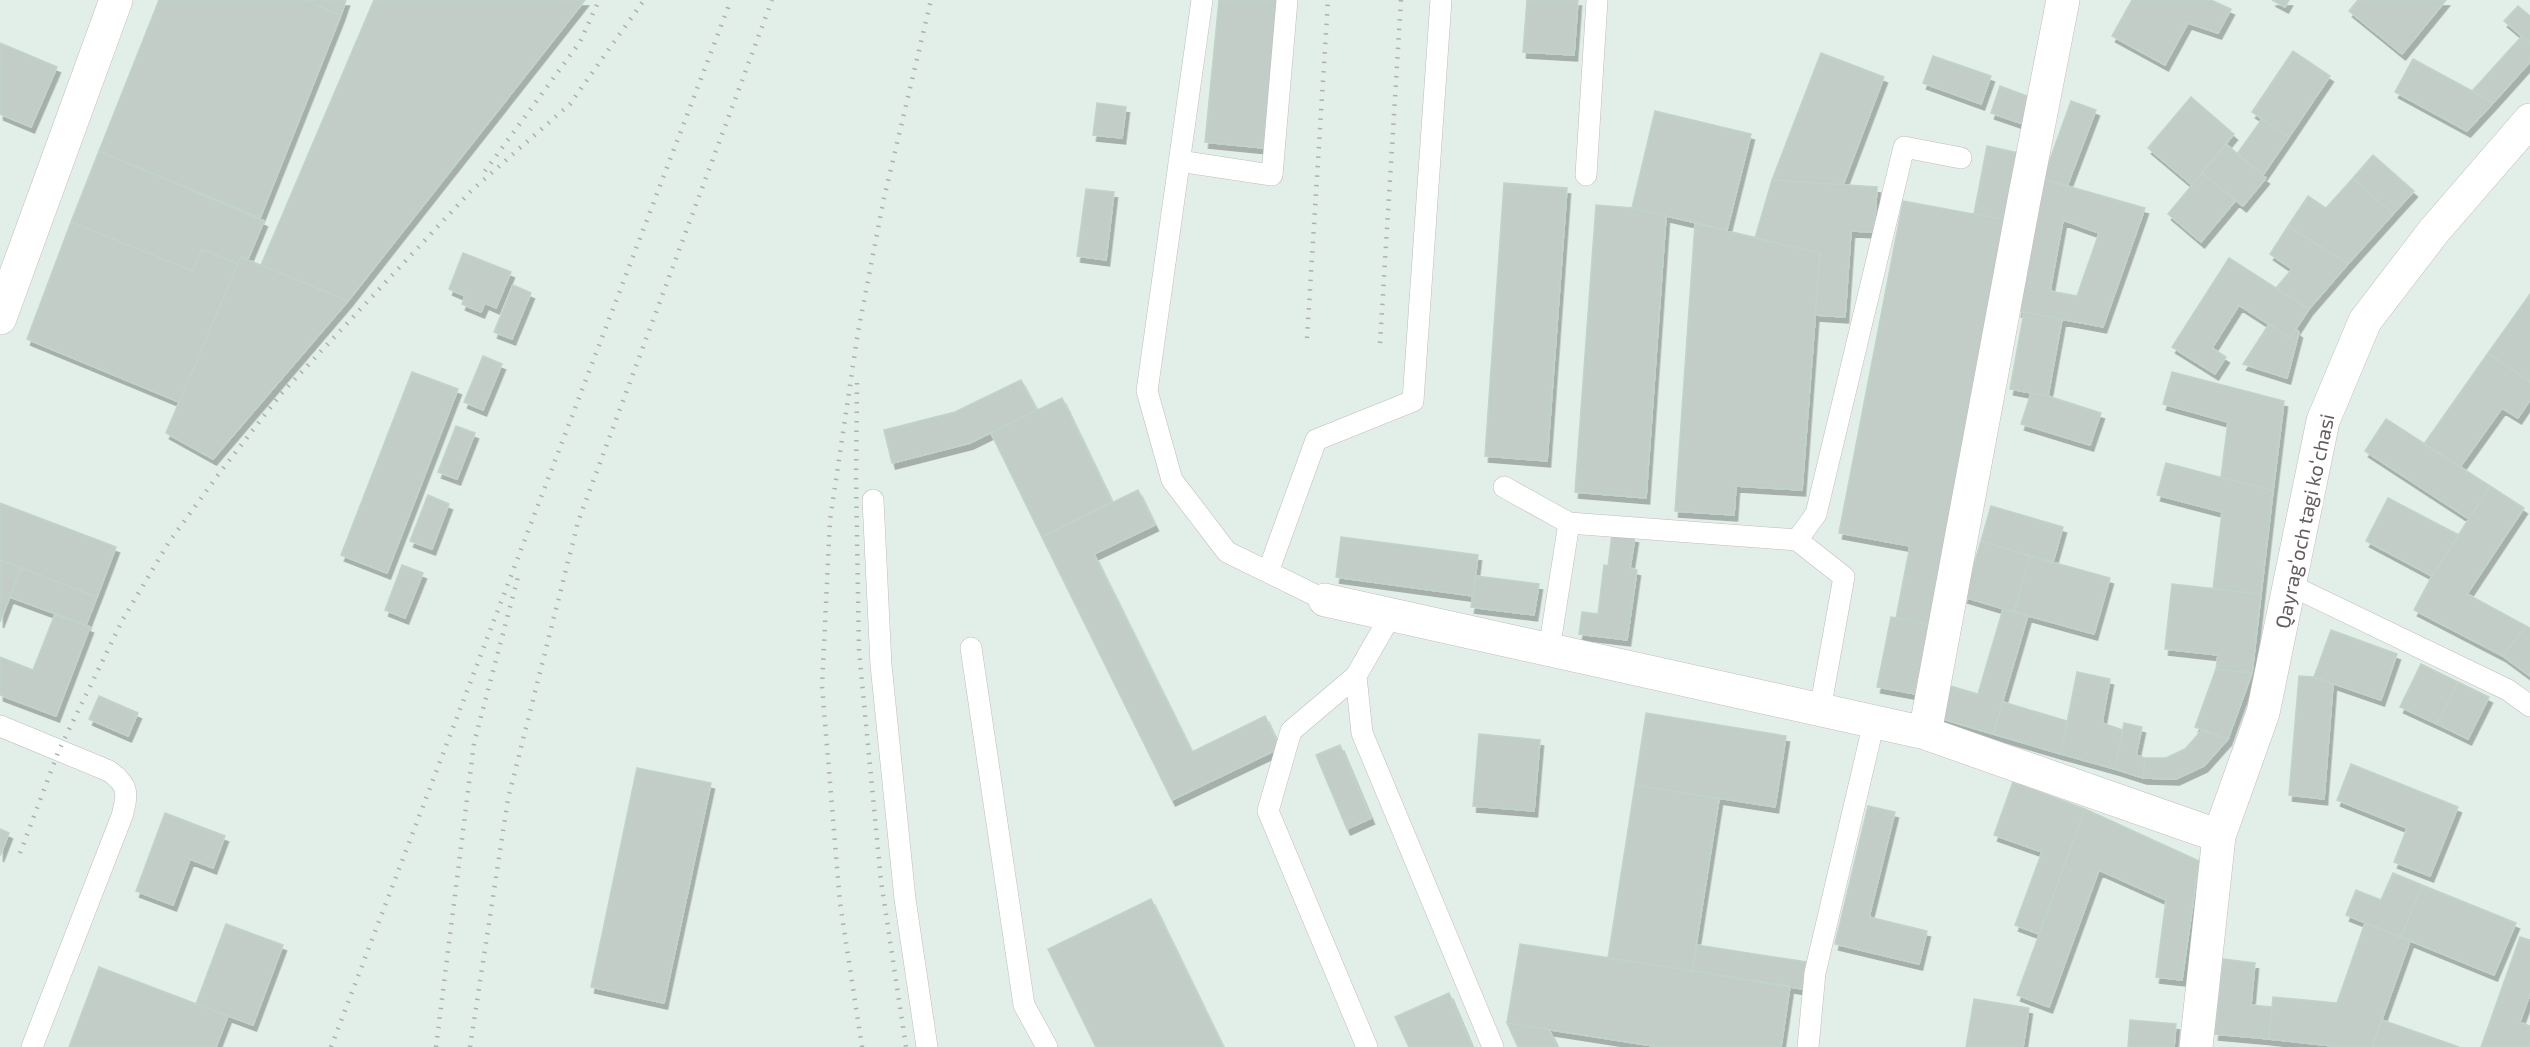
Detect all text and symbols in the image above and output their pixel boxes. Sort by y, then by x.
street label: Qayragʻoch tagi koʻchasi [2269,411,2339,631]

